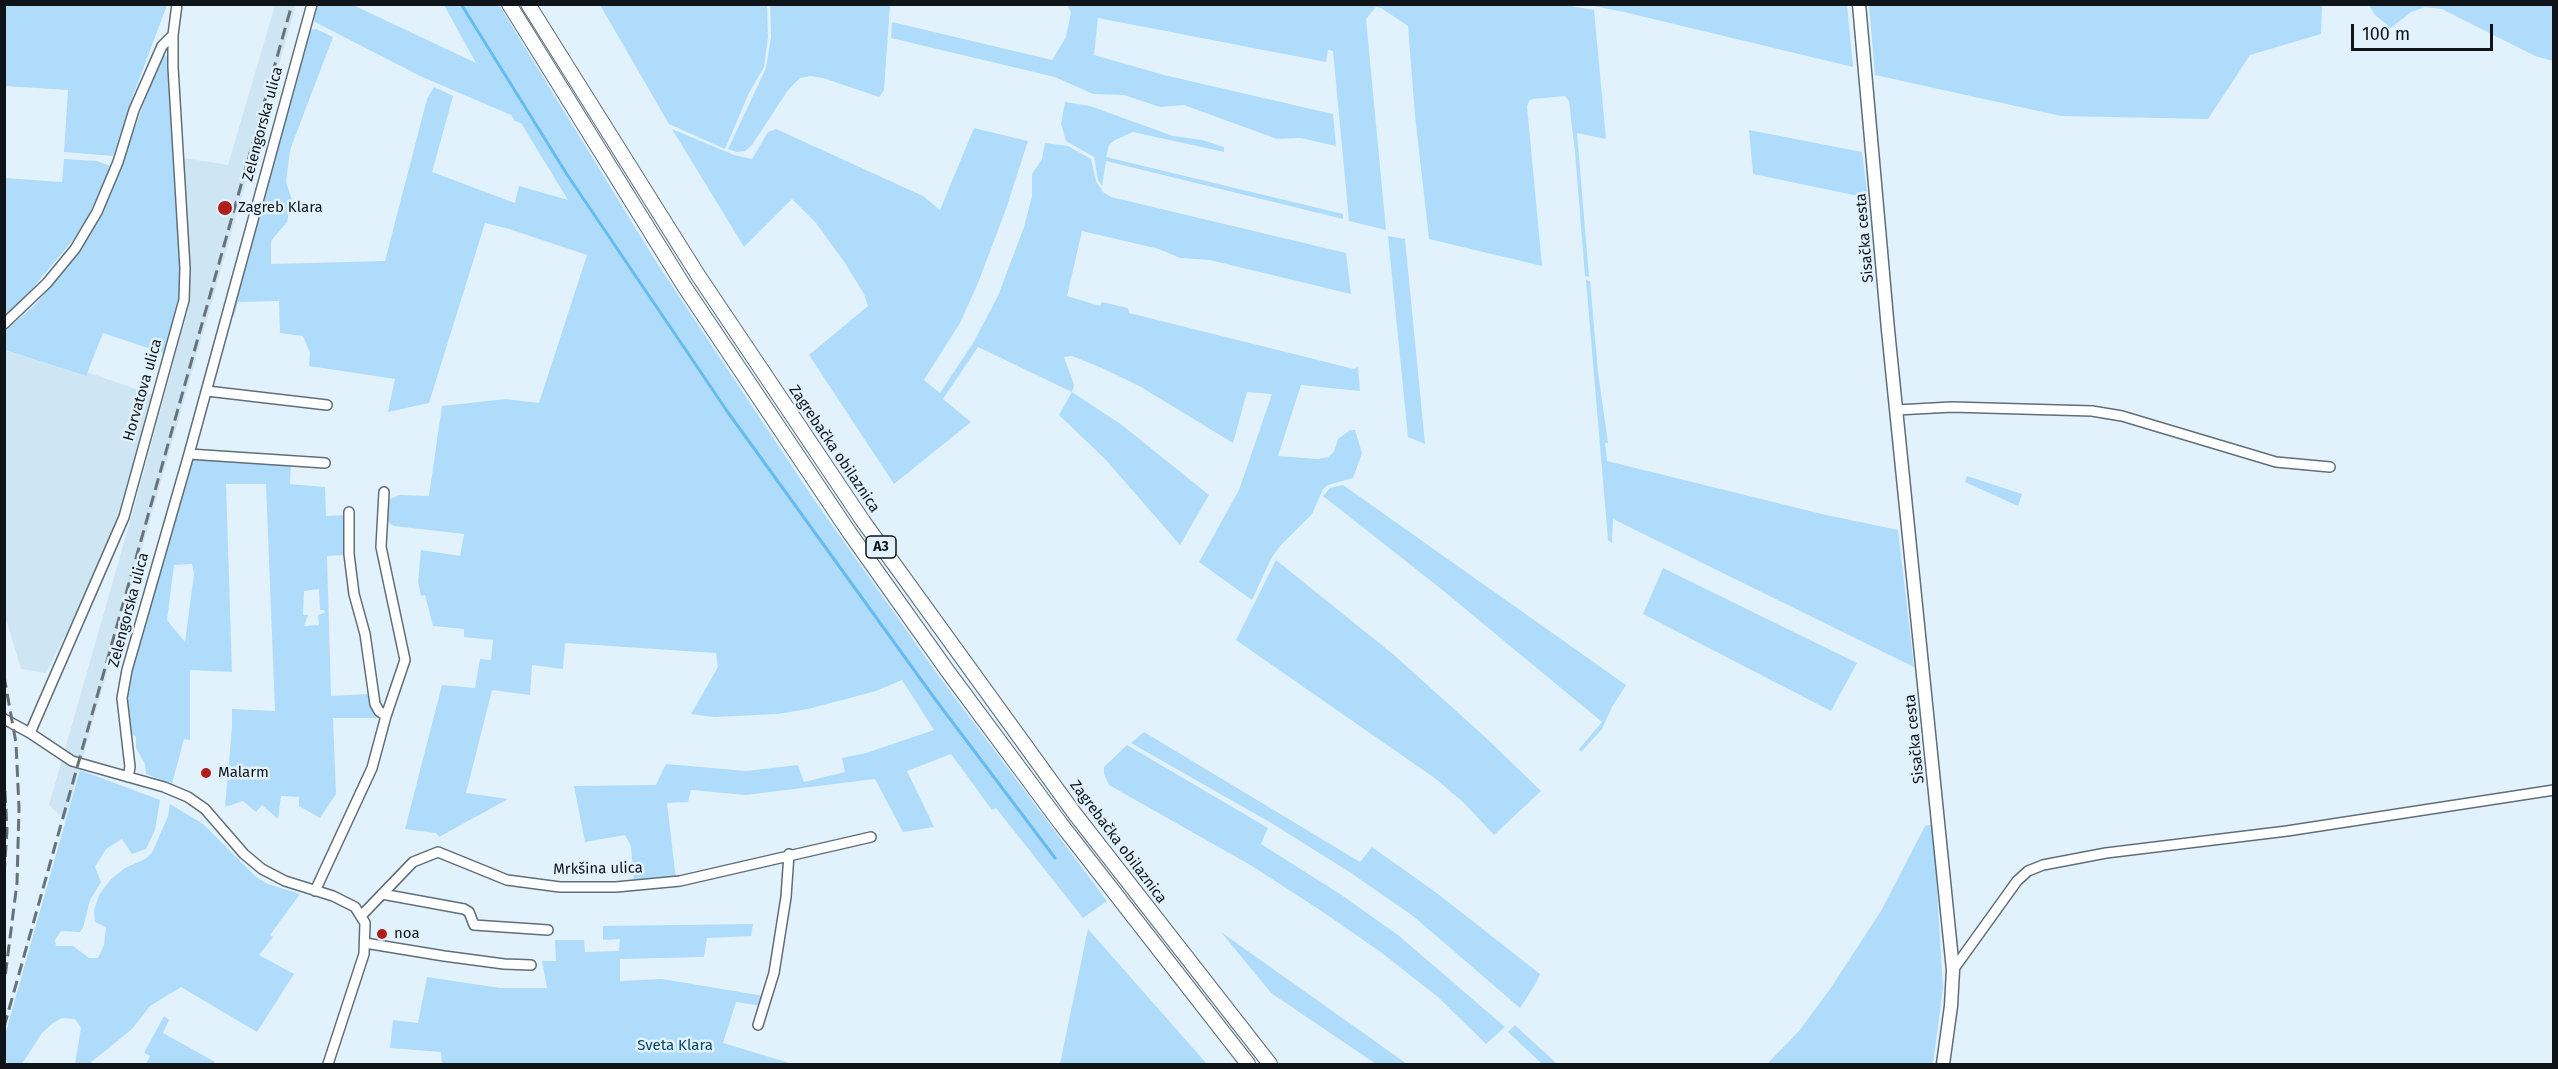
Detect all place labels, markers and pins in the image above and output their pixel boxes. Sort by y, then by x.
marker: Zagreb Klara [216,199,234,217]
place label: Zagreb Klara [238,199,323,217]
place label: Malarm [218,764,269,782]
marker: Malarm [199,766,213,780]
place label: noa [394,925,420,943]
marker: noa [375,927,389,941]

